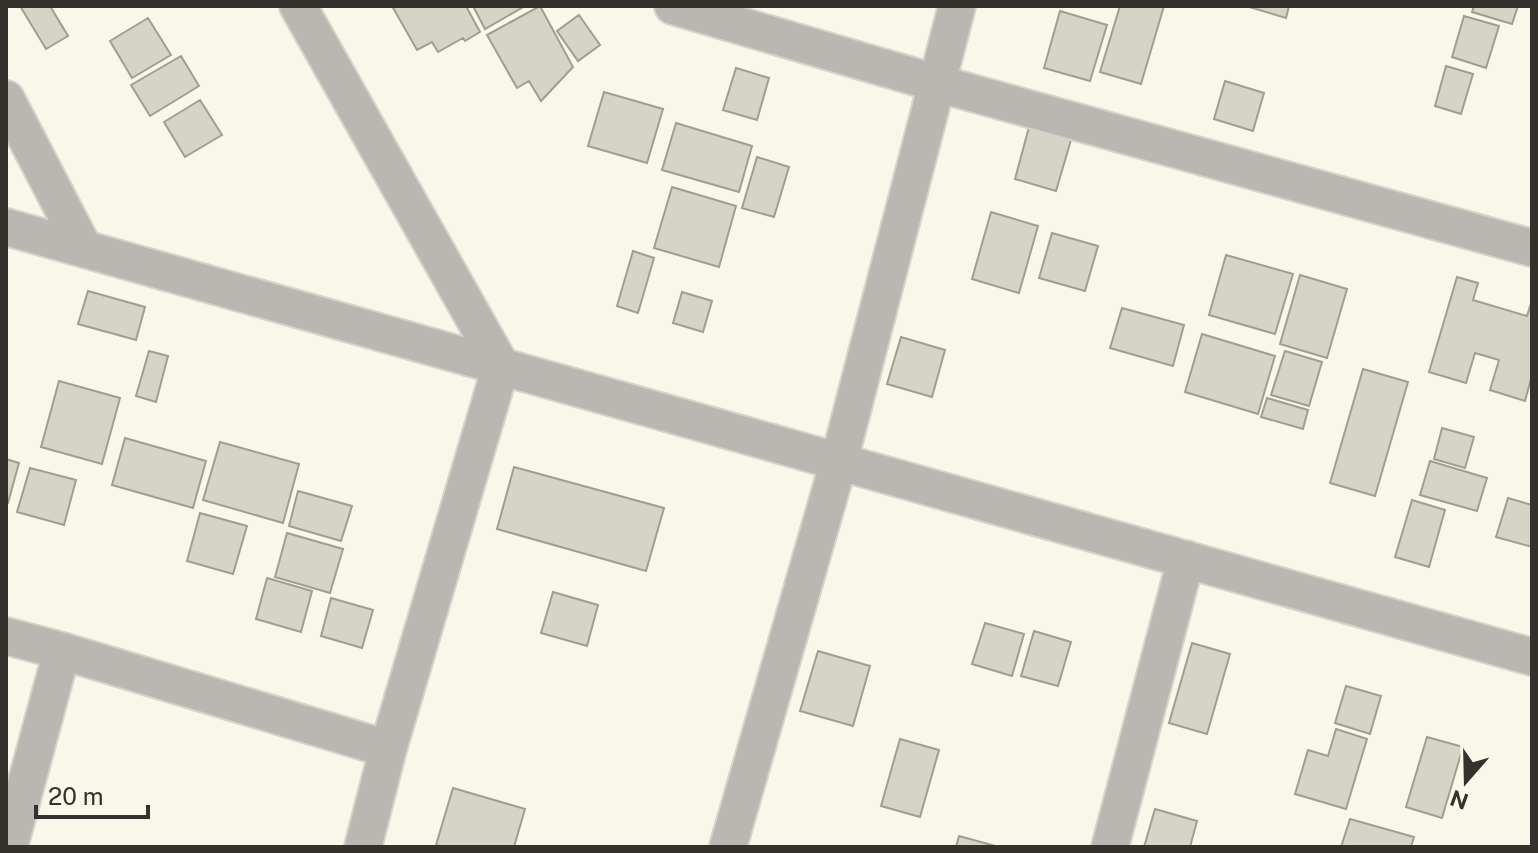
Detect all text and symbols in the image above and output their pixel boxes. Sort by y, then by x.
north arrow [1426,741,1506,821]
scale bar [36,769,148,819]
text: 20 m [48,782,104,810]
text: N [1447,785,1472,815]

